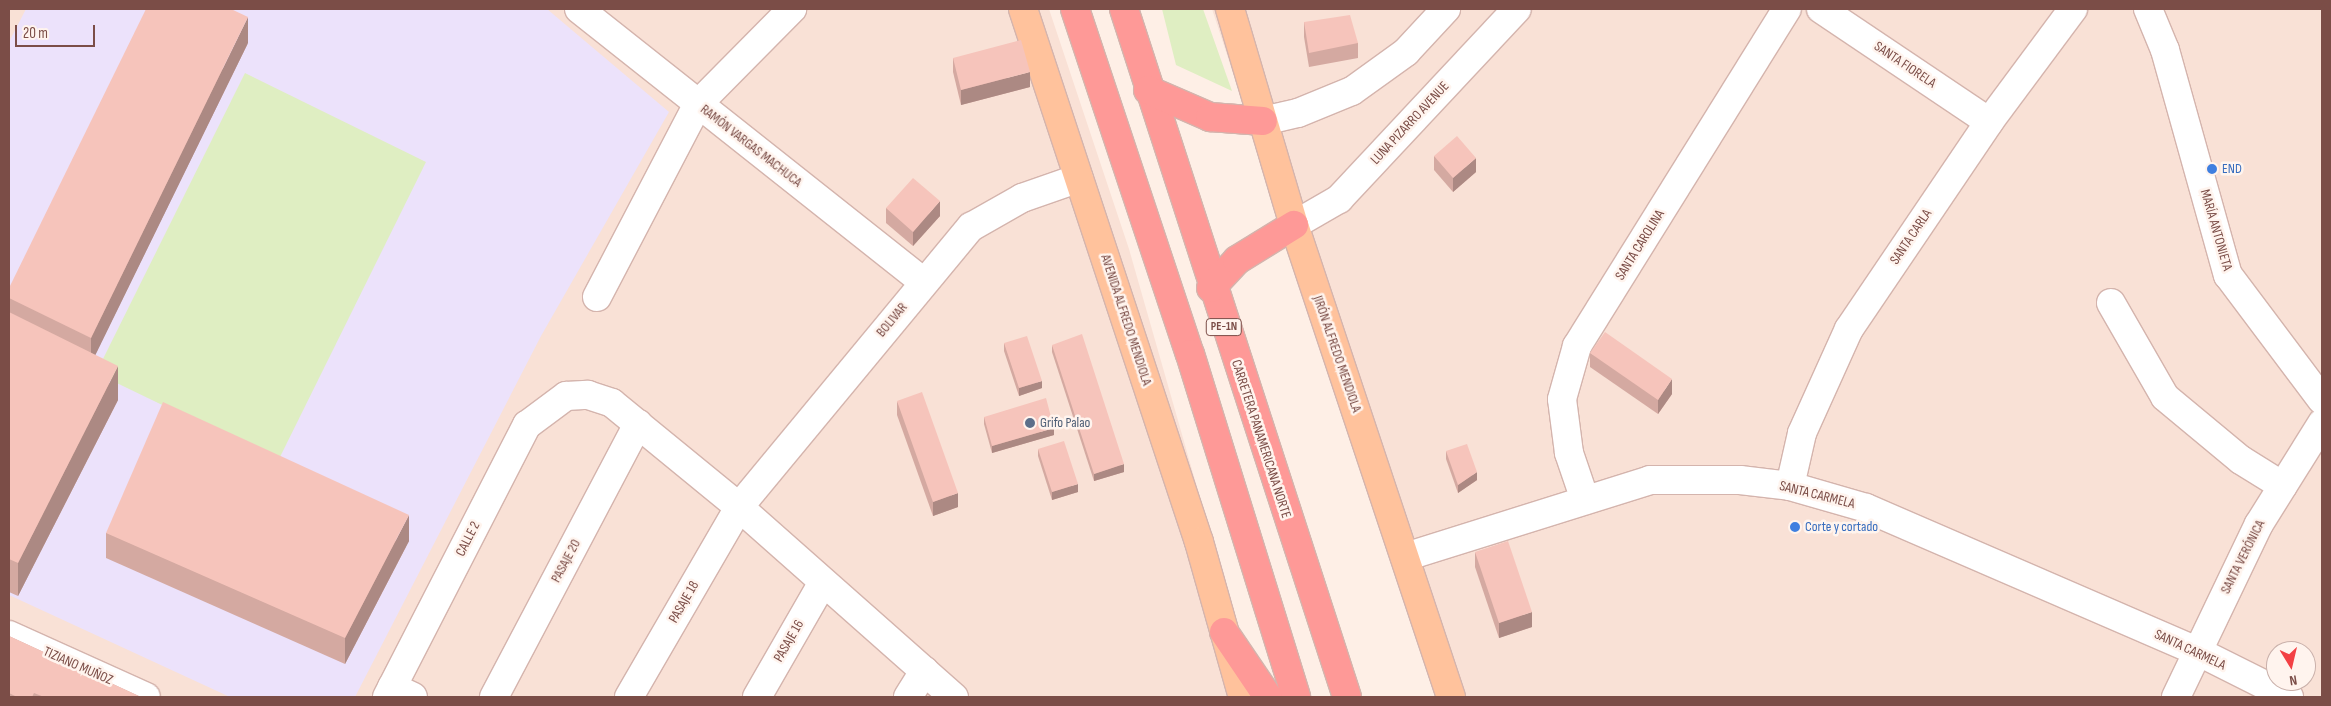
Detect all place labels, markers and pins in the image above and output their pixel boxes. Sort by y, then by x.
place label: END [2222,161,2242,177]
marker: END [2206,163,2218,175]
place label: Grifo Palao [1040,415,1090,431]
marker: Grifo Palao [1024,417,1036,429]
place label: Corte y cortado [1805,519,1878,535]
marker: Corte y cortado [1789,521,1801,533]

